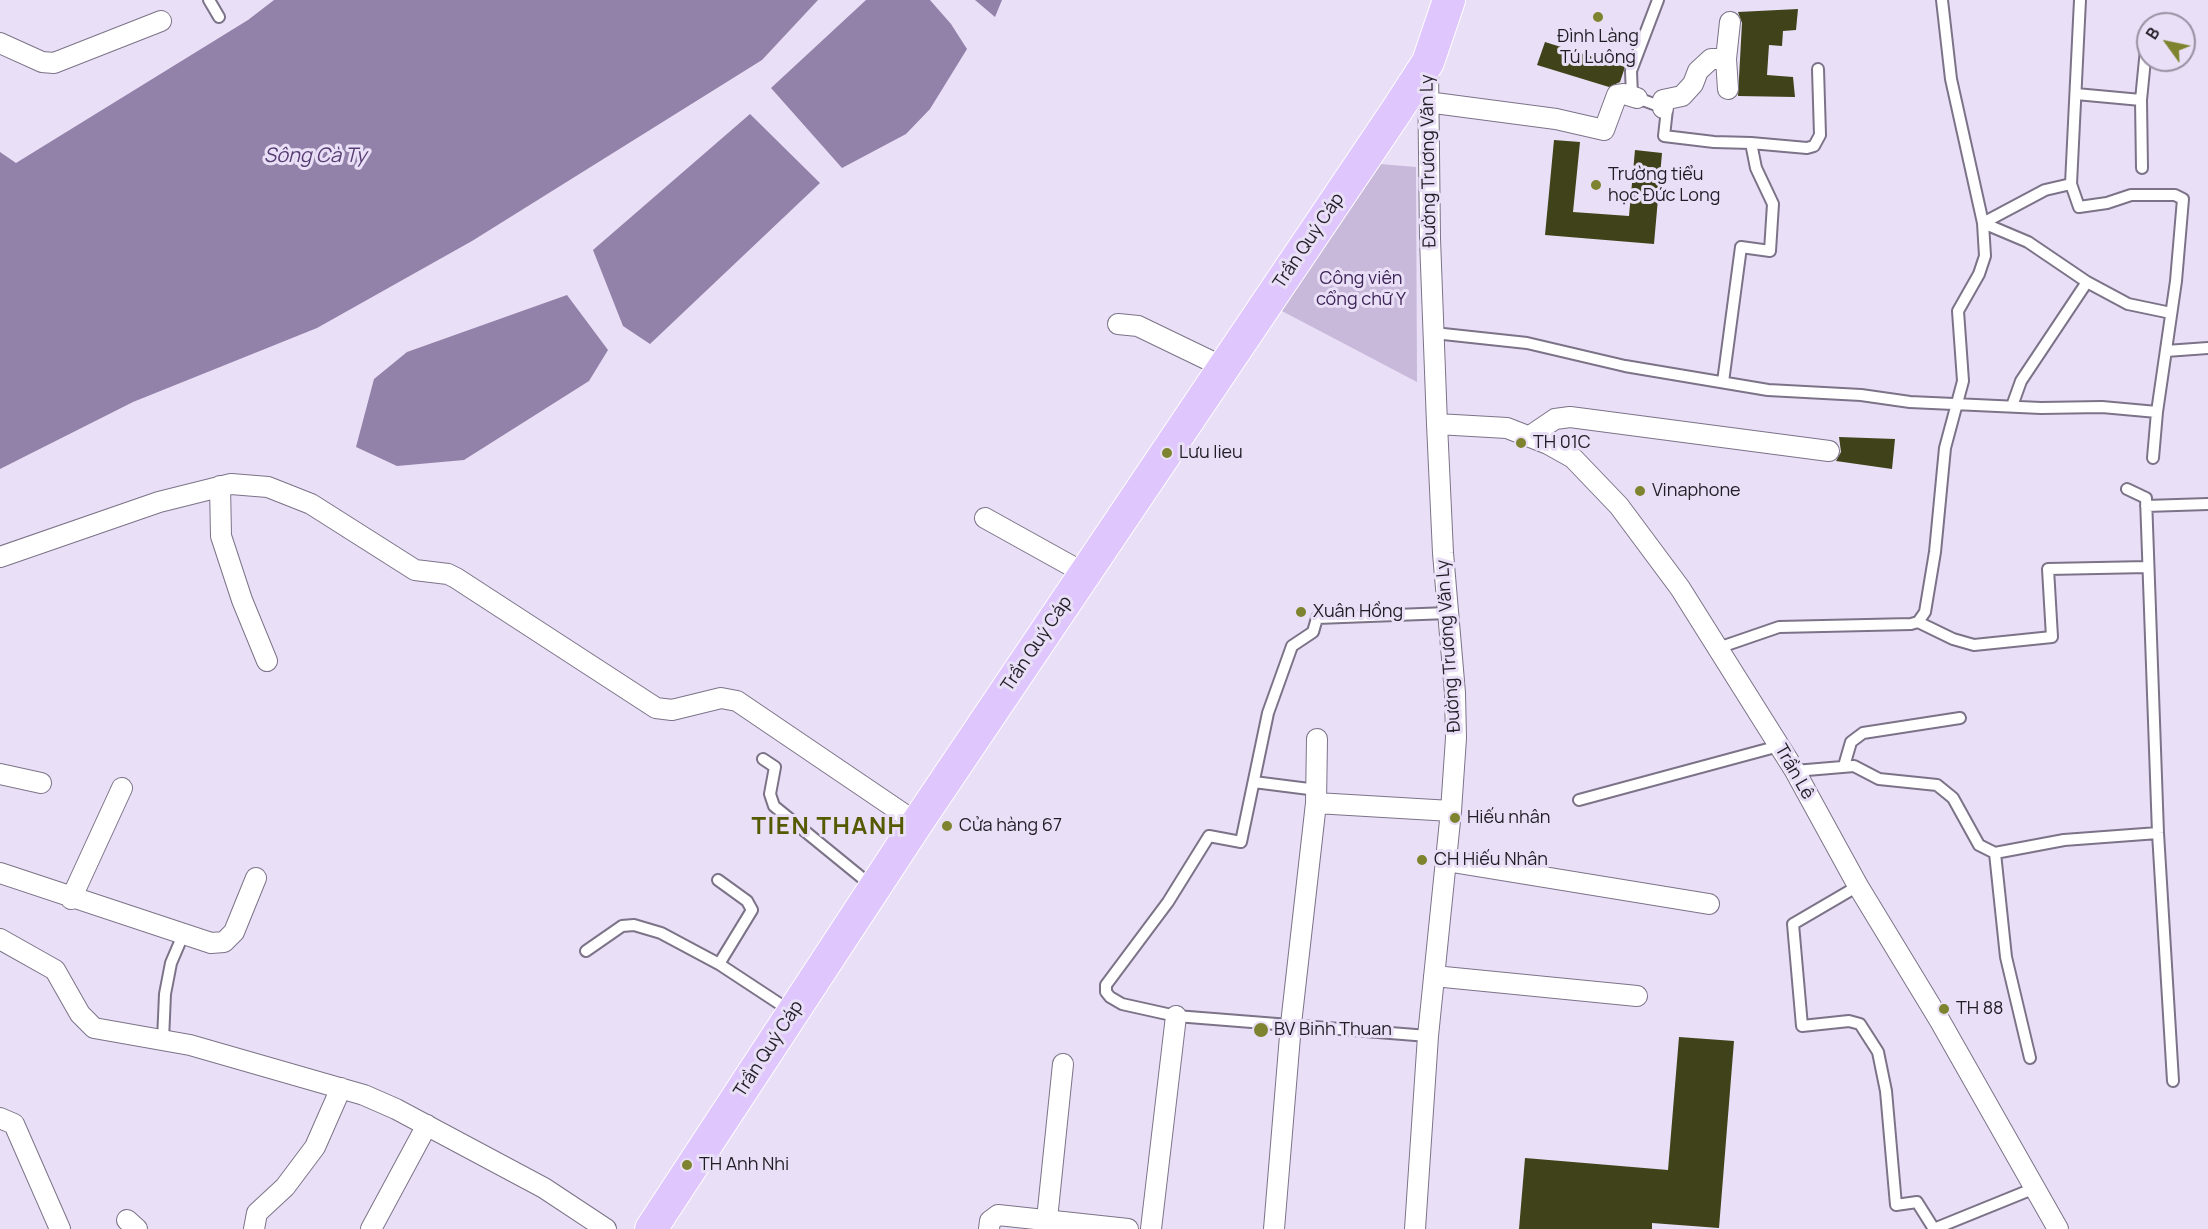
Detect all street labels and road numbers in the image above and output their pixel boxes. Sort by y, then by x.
street label: Đường Trương Văn Ly [1417,74,1441,248]
street label: Trần Quý Cáp [1269,189,1349,293]
street label: Đường Trương Văn Ly [1432,559,1466,733]
street label: Trần Quý Cáp [997,592,1077,696]
street label: Trần Lê [1770,741,1818,803]
street label: Trần Quý Cáp [730,997,808,1101]

